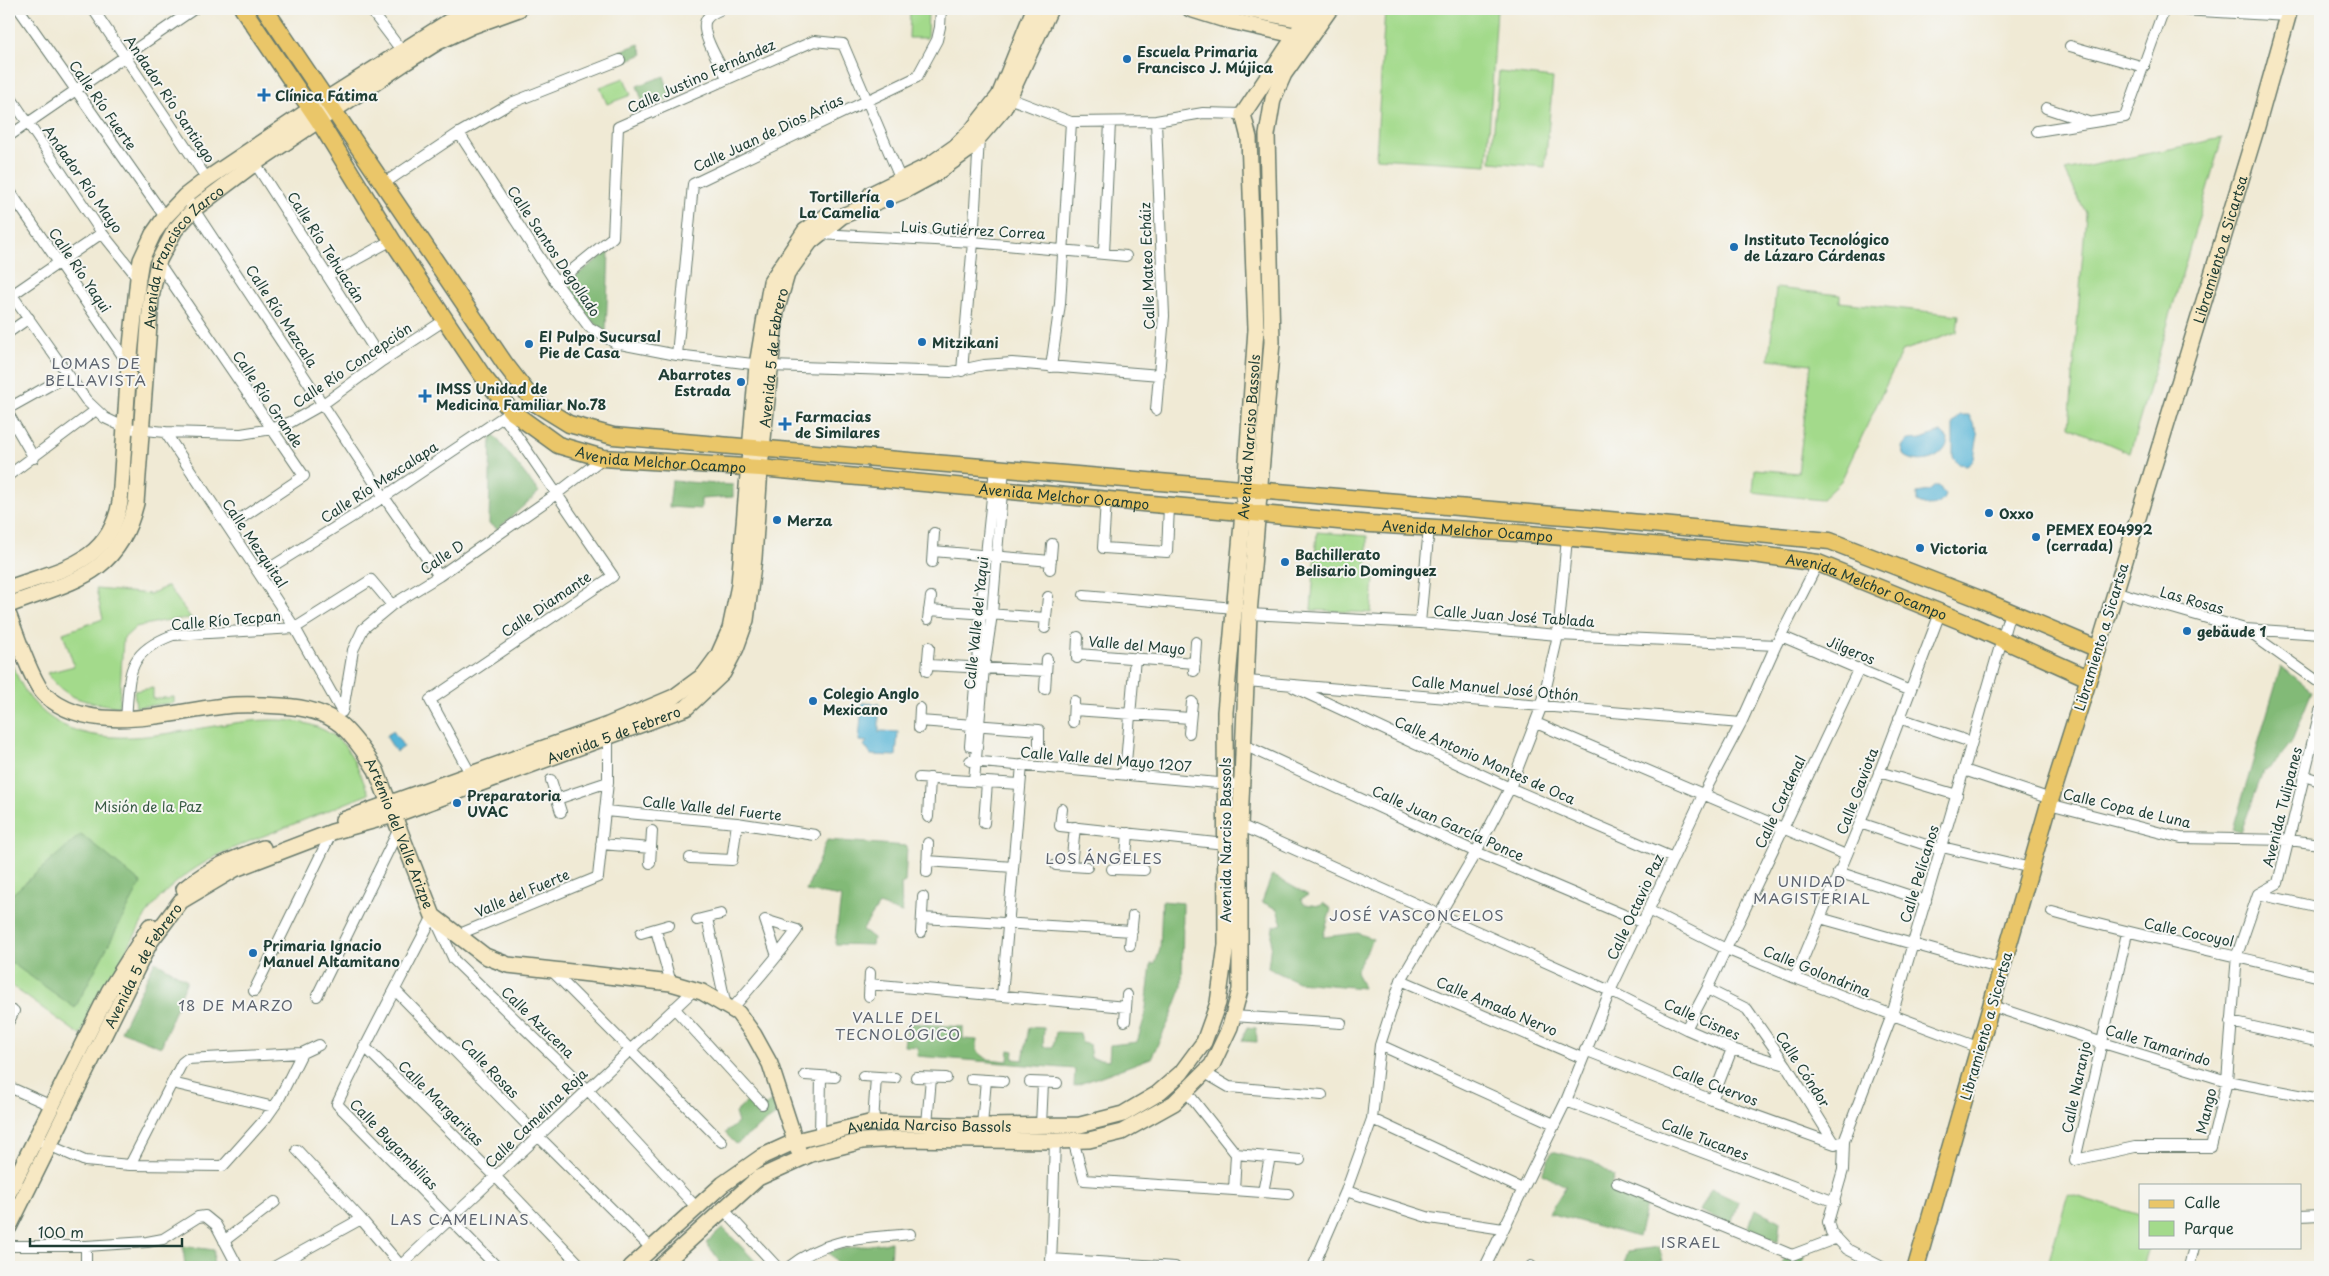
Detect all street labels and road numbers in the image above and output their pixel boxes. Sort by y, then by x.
street label: Andador Río Santiago [119,31,221,167]
street label: Calle Justino Fernández [624,34,779,118]
street label: Calle Río Fuerte [64,56,142,154]
street label: Calle Juan de Dios Arias [689,89,847,177]
street label: Andador Río Mayo [38,121,128,237]
street label: Libramiento a Sicartsa [2187,172,2252,326]
street label: Avenida Francisco Zarco [138,180,228,329]
street label: Calle Santos Degollado [502,181,606,321]
street label: Calle Río Tehuacán [282,187,370,307]
street label: Calle Mateo Echáiz [1134,202,1160,330]
street label: Luis Gutiérrez Correa [900,216,1046,244]
street label: Calle Río Yaqui [44,223,116,317]
street label: Calle Río Mezcala [241,261,323,372]
street label: Avenida 5 de Febrero [754,285,793,429]
street label: Calle Río Concepción [288,317,416,413]
street label: Calle Río Grande [228,346,308,452]
street label: Avenida Narciso Bassols [1232,353,1265,520]
street label: Calle Río Mexcalapa [316,436,442,528]
street label: Avenida Melchor Ocampo [573,440,747,478]
street label: Avenida Melchor Ocampo [978,478,1151,514]
street label: Calle Mezquital [217,494,293,592]
street label: Avenida Melchor Ocampo [1382,514,1554,547]
street label: Calle D [416,535,468,579]
street label: Avenida Melchor Ocampo [1784,548,1951,625]
street label: Calle Valle del Yaqui [959,555,993,691]
street label: Libramiento a Sicartsa [2069,560,2134,714]
street label: Calle Diamante [497,566,596,642]
street label: Las Rosas [2158,581,2226,619]
street label: Calle Juan José Tablada [1433,600,1596,632]
street label: Calle Río Tecpan [170,605,282,635]
street label: Valle del Mayo [1088,630,1186,660]
street label: Jilgeros [1823,630,1879,670]
street label: Calle Manuel José Othón [1410,670,1580,706]
street label: Avenida 5 de Febrero [544,700,684,769]
street label: Calle Antonio Montes de Oca [1391,711,1579,810]
street label: Calle Valle del Mayo 1207 [1019,741,1193,777]
street label: Calle Gaviota [1831,744,1883,837]
street label: Avenida Tulipanes [2257,745,2307,869]
street label: Calle Cardenal [1749,752,1811,852]
street label: Artémio del Valle Arizpe [360,753,440,912]
street label: Avenida Narciso Bassols [1215,757,1236,923]
street label: Calle Juan García Ponce [1369,780,1528,866]
street label: Calle Copa de Luna [2061,783,2193,833]
street label: Calle Valle del Fuerte [641,790,783,826]
street label: Calle Pelícanos [1894,823,1944,925]
street label: Calle Octavio Paz [1601,850,1669,963]
street label: Valle del Fuerte [471,864,573,922]
street label: Avenida 5 de Febrero [99,898,187,1031]
street label: Calle Cocoyol [2142,912,2236,952]
street label: Calle Golondrina [1760,940,1874,1002]
street label: Libramiento a Sicartsa [1955,949,2017,1103]
street label: Calle Amado Nervo [1433,971,1561,1041]
street label: Calle Azucena [497,981,580,1063]
street label: Calle Cisnes [1660,993,1744,1045]
street label: Calle Tamarindo [2103,1019,2214,1071]
street label: Calle Cóndor [1771,1027,1836,1112]
street label: Calle Rosas [456,1033,524,1103]
street label: Calle Naranjo [2056,1039,2096,1135]
street label: Calle Margaritas [394,1056,488,1150]
street label: Calle Cuervos [1669,1059,1761,1111]
street label: Calle Camelina Roja [480,1063,592,1173]
street label: Mango [2191,1086,2221,1136]
street label: Calle Bugambilias [345,1094,443,1194]
street label: Avenida Narciso Bassols [844,1112,1012,1139]
street label: Calle Tucanes [1658,1113,1752,1165]

